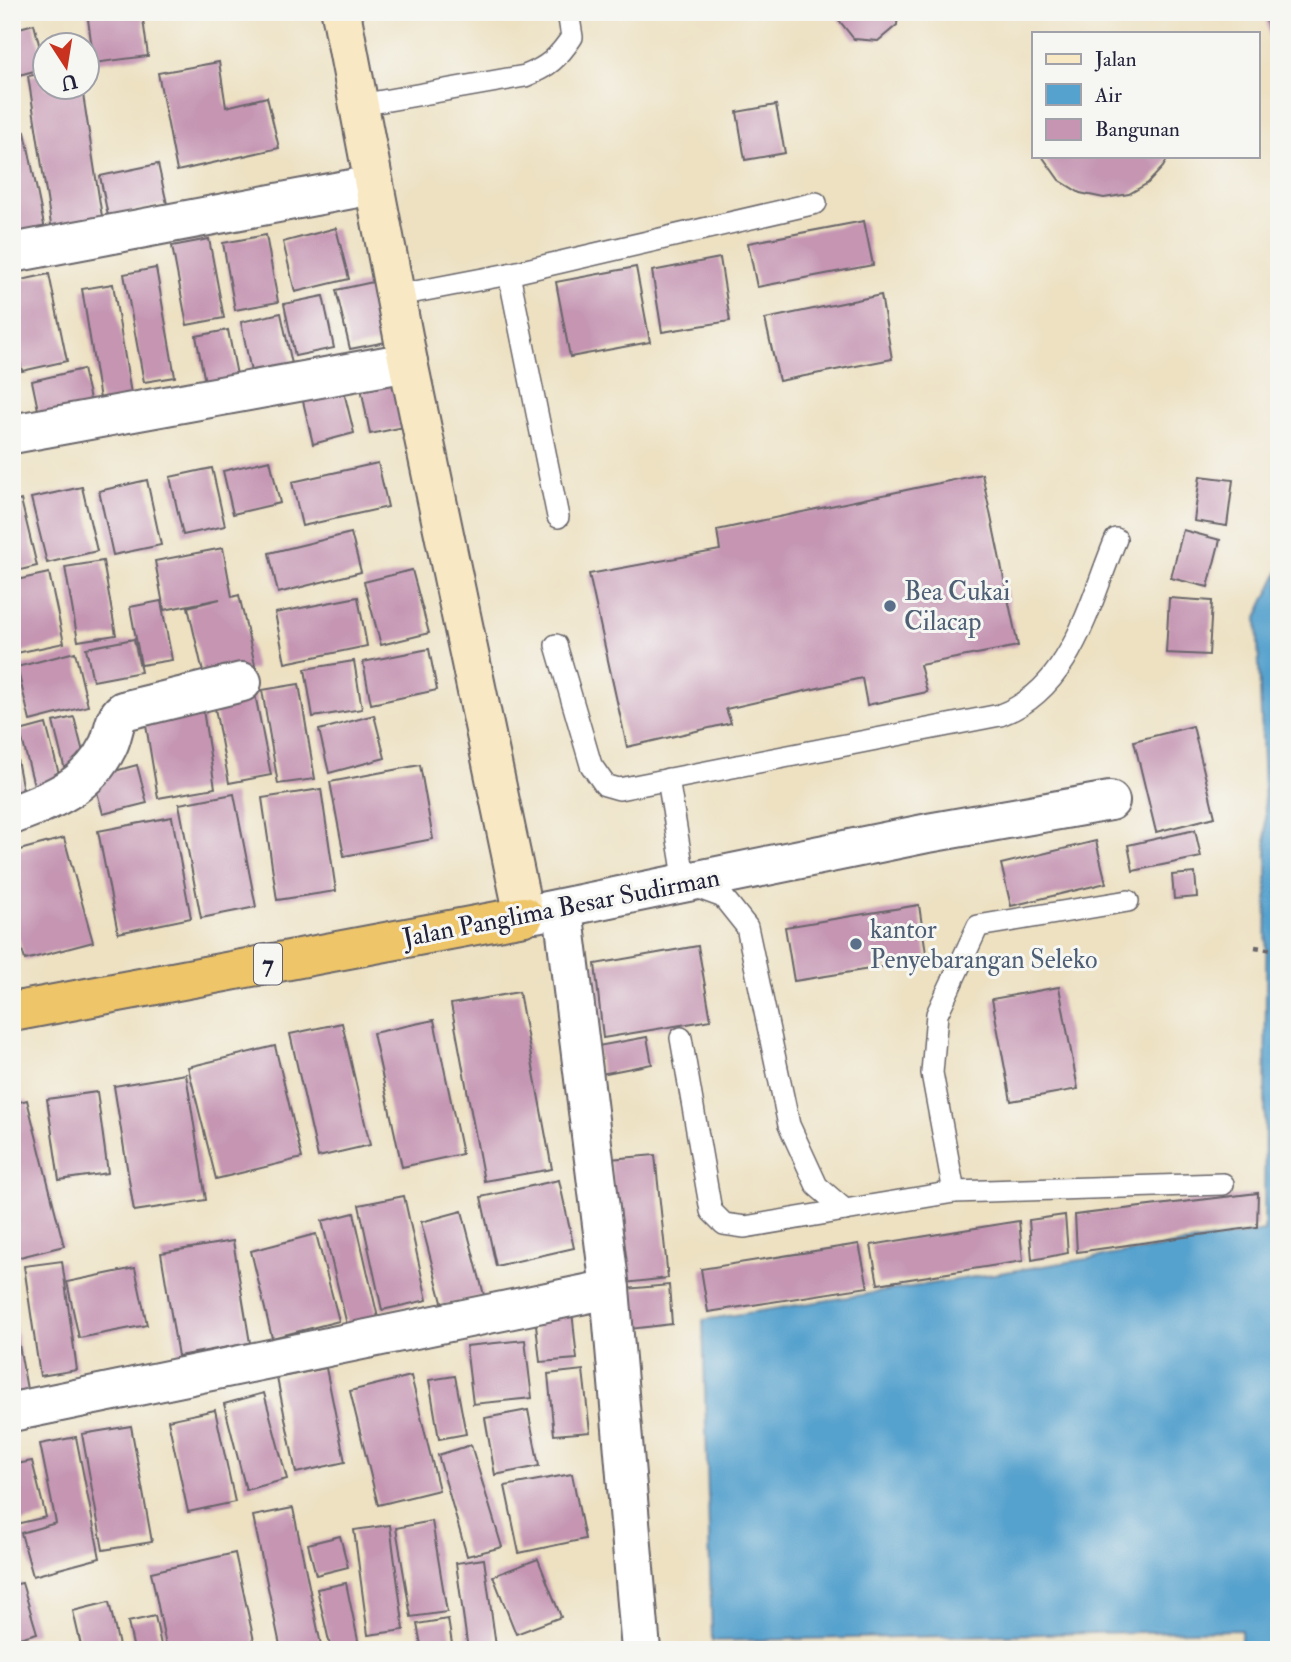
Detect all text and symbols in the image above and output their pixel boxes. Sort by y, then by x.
north arrow [32,32,102,102]
legend [1032,32,1260,158]
text: Jalan [1094,46,1137,73]
text: U [59,68,80,95]
text: Air [1094,82,1122,109]
text: Bangunan [1095,116,1180,143]
place label: Bea Cukai Cilacap [904,576,1010,639]
marker: Bea Cukai Cilacap [882,598,898,614]
street label: Jalan Panglima Besar Sudirman [399,862,723,955]
place label: kantor Penyebarangan Seleko [870,914,1097,976]
marker: kantor Penyebarangan Seleko [848,936,864,952]
road number: 7 [254,944,282,984]

